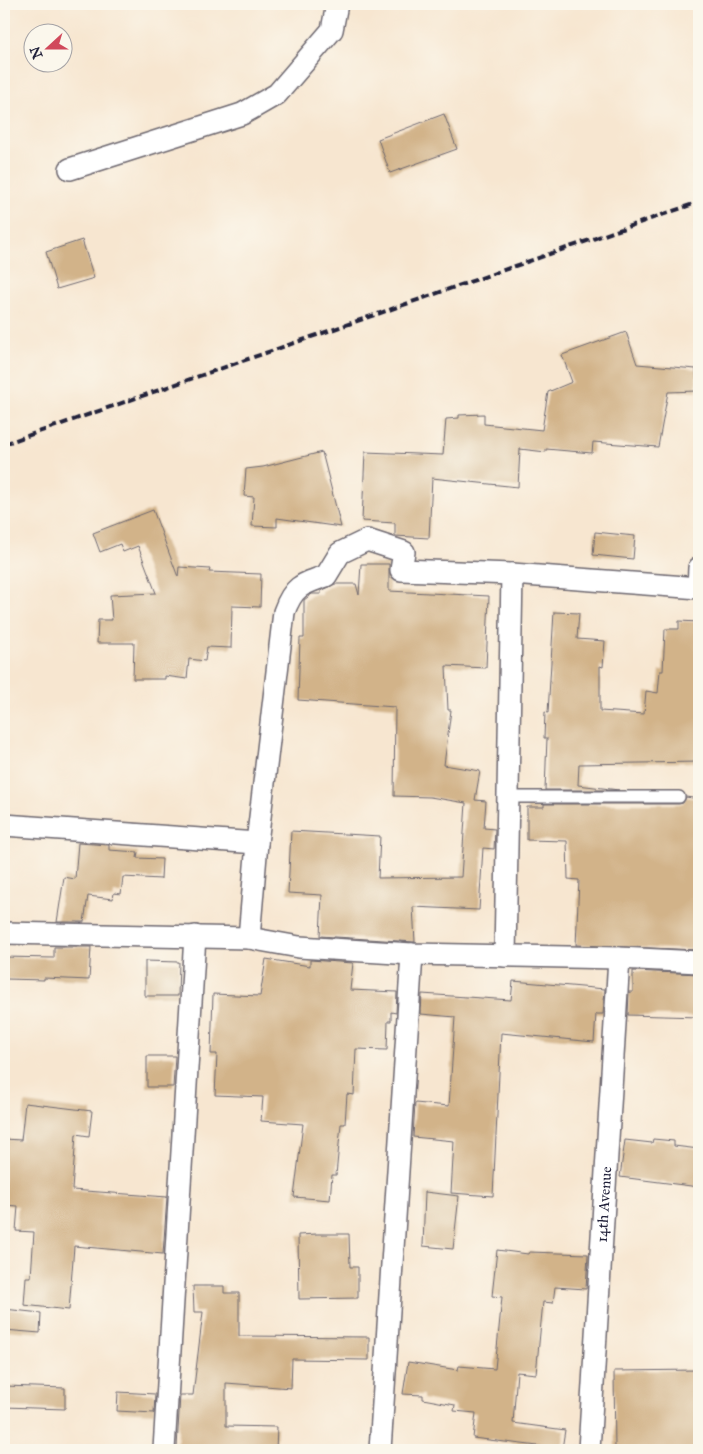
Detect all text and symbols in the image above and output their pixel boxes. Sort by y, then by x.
north arrow [22,22,72,72]
text: N [26,44,46,61]
street label: 14th Avenue [593,1166,615,1243]

